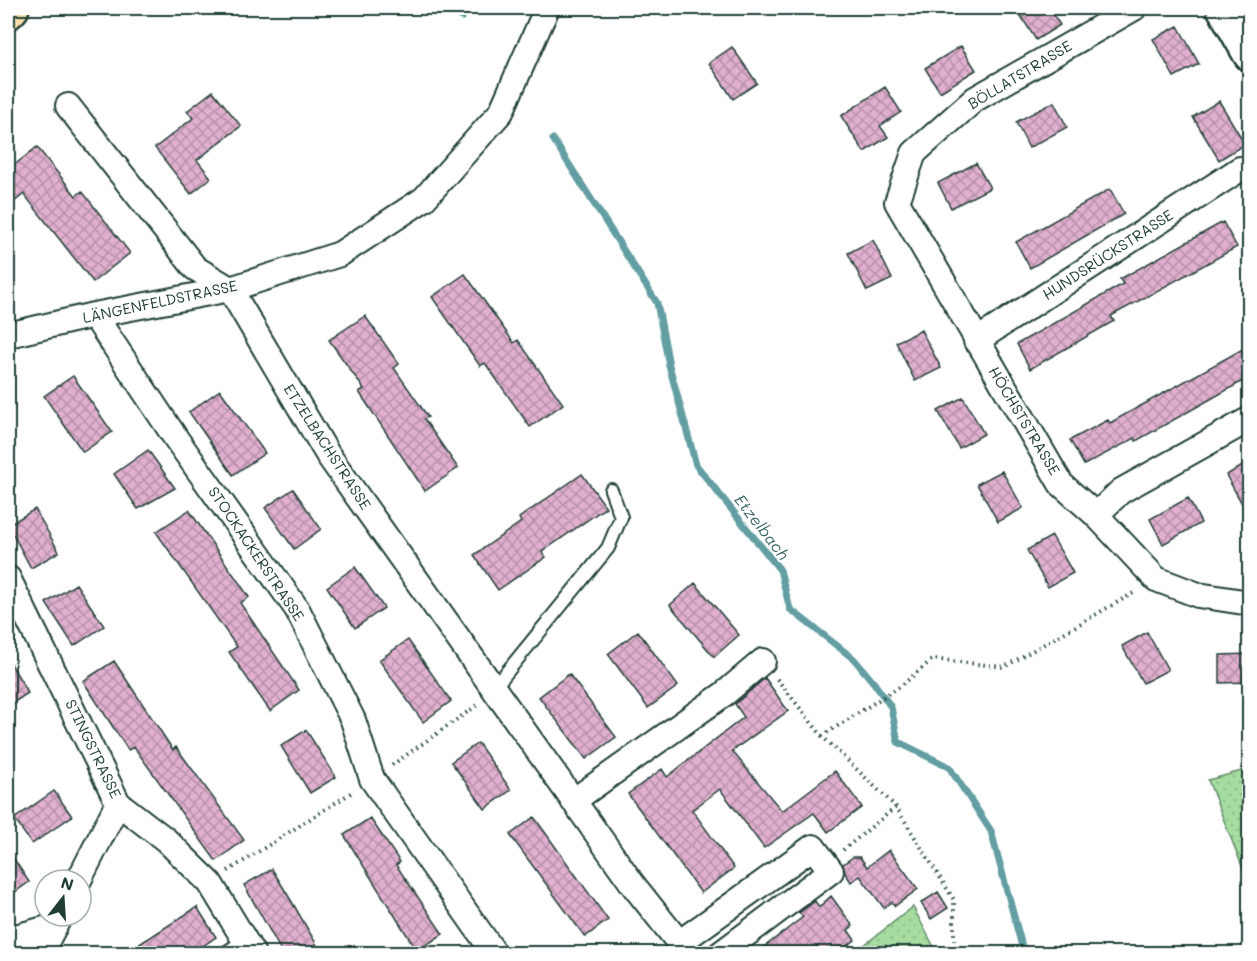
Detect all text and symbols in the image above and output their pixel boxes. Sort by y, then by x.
street label: BÖLLATSTRASSE [964,35,1076,113]
street label: HUNDSRÜCKSTRASSE [1038,204,1177,304]
street label: LÄNGENFELDSTRASSE [81,275,239,327]
street label: HÖCHSTSTRASSE [985,363,1065,479]
street label: ETZELBACHSTRASSE [280,380,376,513]
street label: STOCKACKERSTRASSE [204,482,310,625]
water label: Etzelbach [730,490,795,564]
street label: STINGSTRASSE [61,696,127,802]
north arrow [33,868,93,928]
text: N [59,871,76,895]

